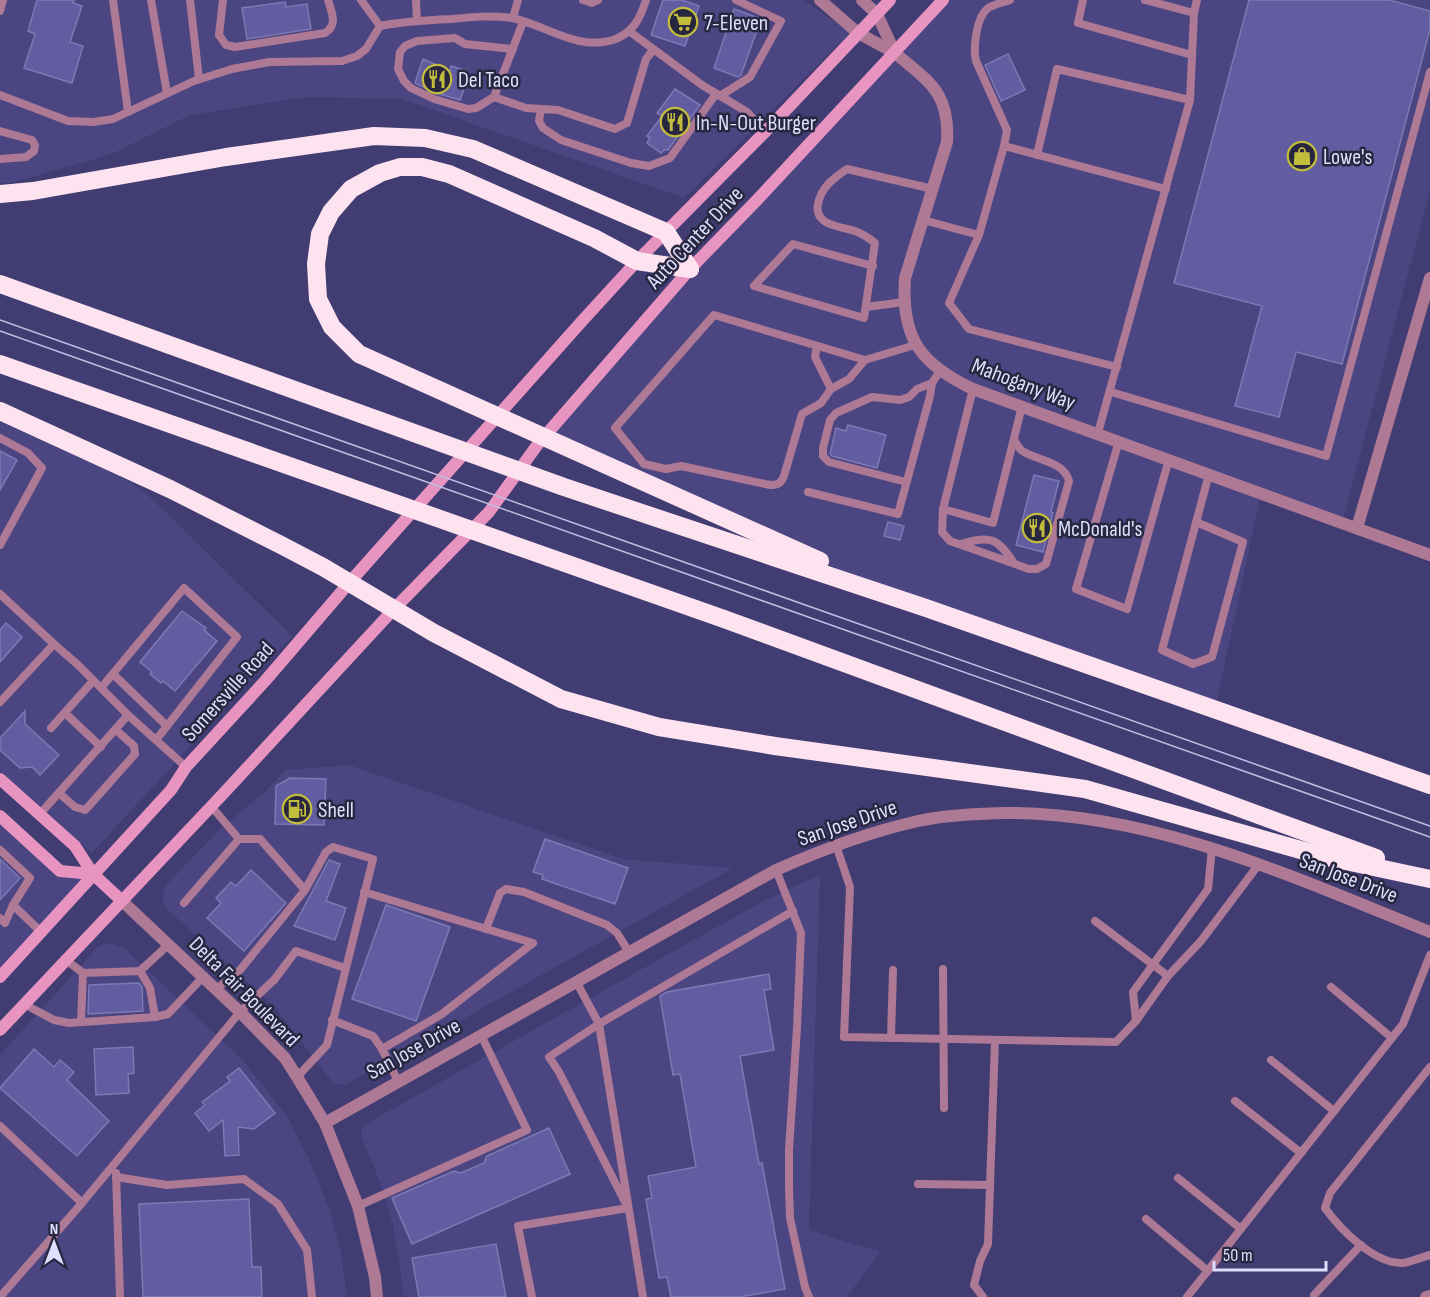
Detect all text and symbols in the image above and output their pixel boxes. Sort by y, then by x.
supermarket icon: 7-Eleven [667,6,699,38]
place label: 7-Eleven [704,10,768,37]
restaurant icon: Del Taco [421,63,453,95]
place label: Del Taco [458,67,519,94]
restaurant icon: In-N-Out Burger [659,106,691,138]
place label: In-N-Out Burger [696,110,816,137]
shop icon: Lowe's [1286,140,1318,172]
place label: Lowe's [1323,144,1372,171]
street label: Auto Center Drive [640,181,749,296]
street label: Mahogany Way [968,352,1080,417]
restaurant icon: McDonald's [1021,512,1053,544]
place label: McDonald's [1058,516,1142,543]
street label: Somersville Road [176,636,280,748]
fuel station icon: Shell [281,793,313,825]
street label: San Jose Drive [794,794,901,853]
place label: Shell [318,797,354,824]
street label: San Jose Drive [1296,847,1401,909]
street label: Delta Fair Boulevard [183,931,305,1053]
street label: San Jose Drive [362,1013,465,1086]
north arrow [24,1213,84,1273]
text: N [50,1220,58,1239]
scale bar [1214,1234,1326,1272]
text: 50 m [1223,1245,1253,1266]

